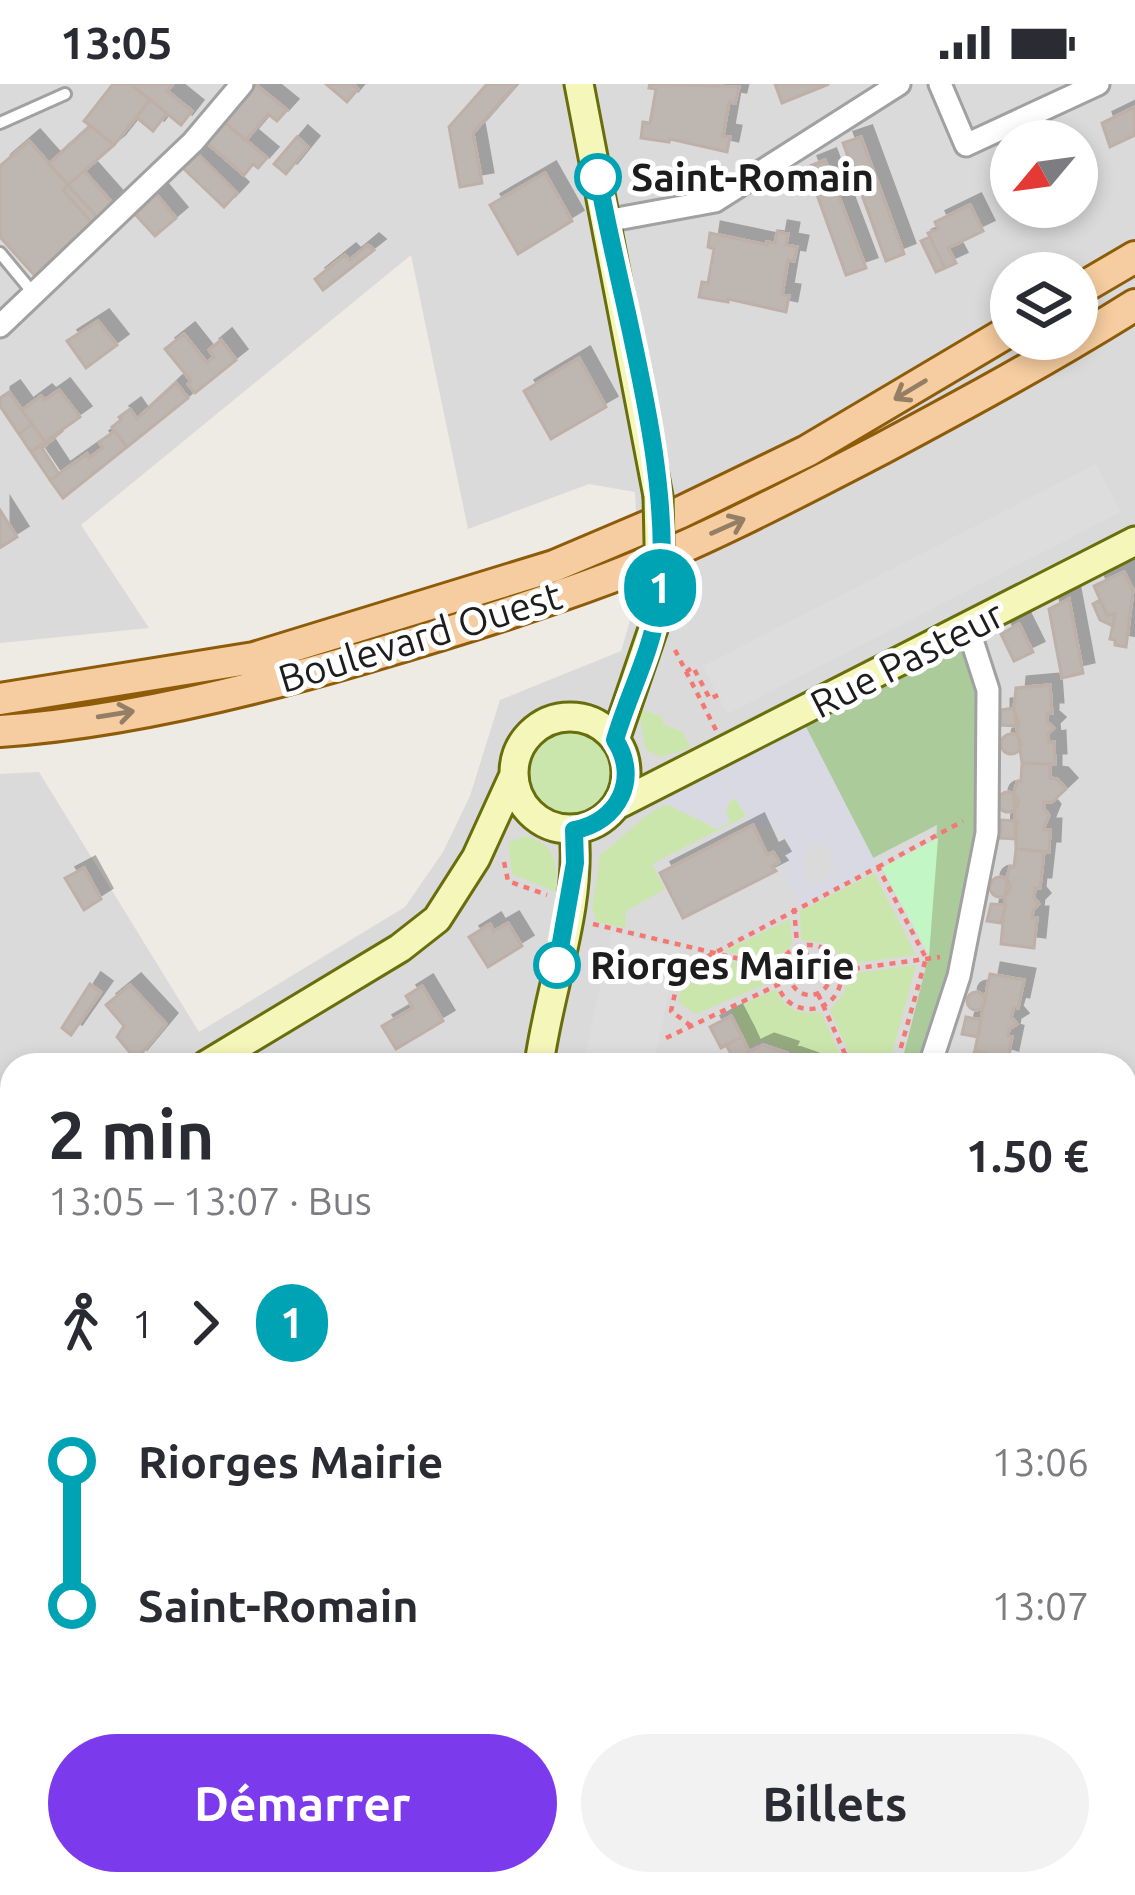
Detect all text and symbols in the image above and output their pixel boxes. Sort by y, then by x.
text: 13:05 [60,17,173,68]
north arrow [990,120,1098,228]
map controls [990,120,1098,360]
marker: Saint-Romain [576,155,620,199]
place label: Saint-Romain [631,155,874,198]
button: layers [990,252,1098,360]
one-way arrow [894,378,928,402]
one-way arrow [709,514,745,536]
line badge: 1 [621,549,699,627]
text: 1 [648,564,672,611]
street label: Boulevard Ouest [273,573,566,700]
street label: Rue Pasteur [803,591,1011,726]
one-way arrow [95,702,134,725]
marker: Riorges Mairie [535,943,579,987]
place label: Riorges Mairie [590,943,855,986]
text: 2 min [48,1097,215,1171]
text: 1.50 € [966,1130,1089,1181]
text: 13:05 – 13:07 · Bus [48,1179,372,1222]
icon: walk [48,1290,114,1356]
icon: forward [172,1290,238,1356]
text: 1 [280,1299,304,1346]
text: 1 [132,1302,154,1345]
text: Riorges Mairie [138,1436,444,1487]
text: 13:06 [991,1440,1089,1483]
text: Saint-Romain [138,1580,419,1631]
text: 13:07 [991,1584,1089,1627]
button: Démarrer [48,1734,557,1872]
button: Billets [581,1734,1089,1872]

